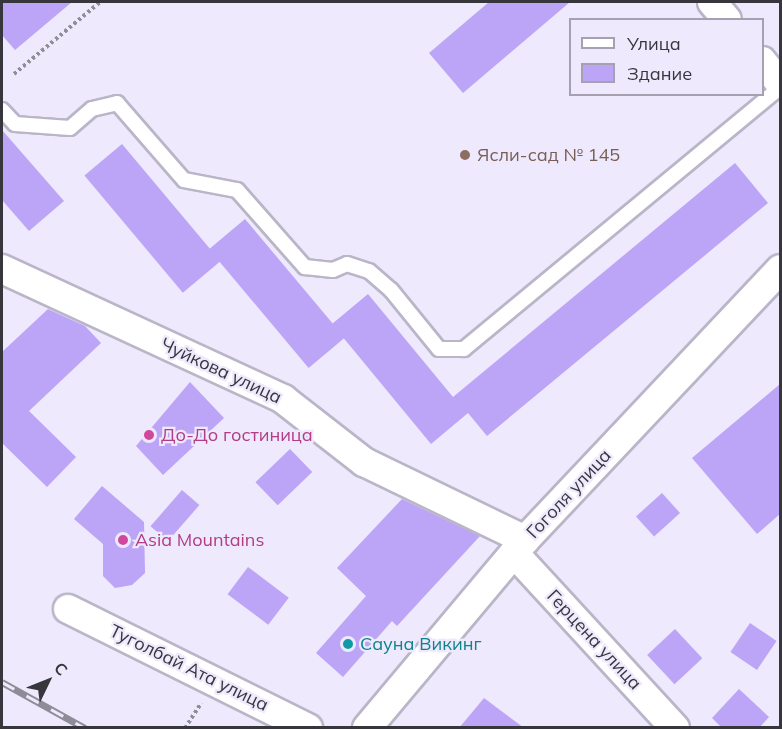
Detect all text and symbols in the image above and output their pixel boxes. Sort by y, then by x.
legend [569,18,764,96]
text: Улица [627,32,681,55]
text: Здание [627,62,692,85]
place label: Ясли-сад № 145 [477,144,620,166]
marker: Ясли-сад № 145 [458,148,472,162]
street label: Чуйкова улица [157,333,285,409]
place label: До-До гостиница [161,424,313,446]
marker: До-До гостиница [142,428,156,442]
street label: Гоголя улица [522,445,616,543]
place label: Asia Mountains [135,529,264,551]
marker: Asia Mountains [116,533,130,547]
street label: Герцена улица [542,586,646,694]
street label: Туголбай Ата улица [106,620,272,716]
place label: Сауна Викинг [360,633,481,655]
marker: Сауна Викинг [341,637,355,651]
north arrow [18,651,78,711]
text: С [50,658,72,680]

